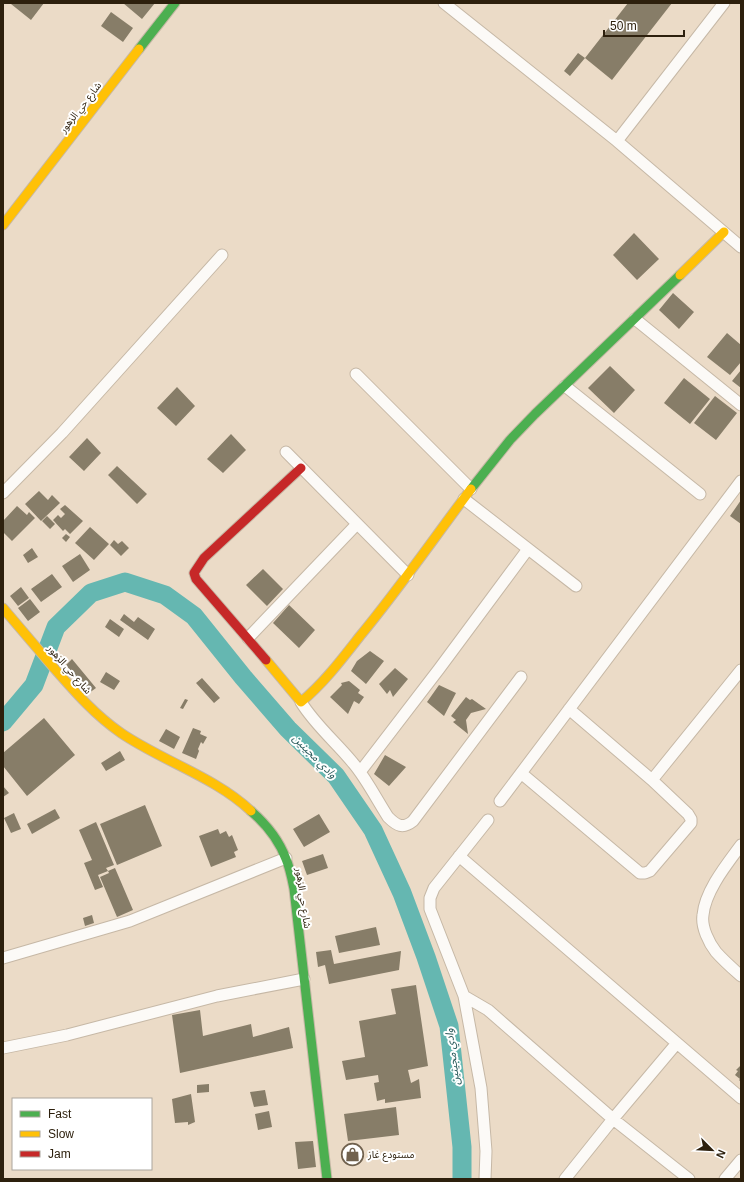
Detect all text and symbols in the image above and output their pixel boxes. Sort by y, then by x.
scale bar [604,12,684,38]
text: 50 m [610,19,637,33]
street label: شارع حي الزهور [57,80,105,137]
street label: شارع حي الزهور [43,642,94,698]
water label: وادي مجينين [288,732,339,783]
street label: شارع حي الزهور [291,866,313,930]
water label: وادي مجينين [443,1027,465,1086]
legend [12,1098,152,1170]
text: Fast [48,1107,72,1121]
text: Slow [48,1127,74,1141]
north arrow [692,1130,732,1170]
shop icon: مستودع غاز [339,1141,365,1167]
text: Jam [48,1147,71,1161]
text: N [714,1148,728,1160]
place label: مستودع غاز [367,1149,414,1162]

